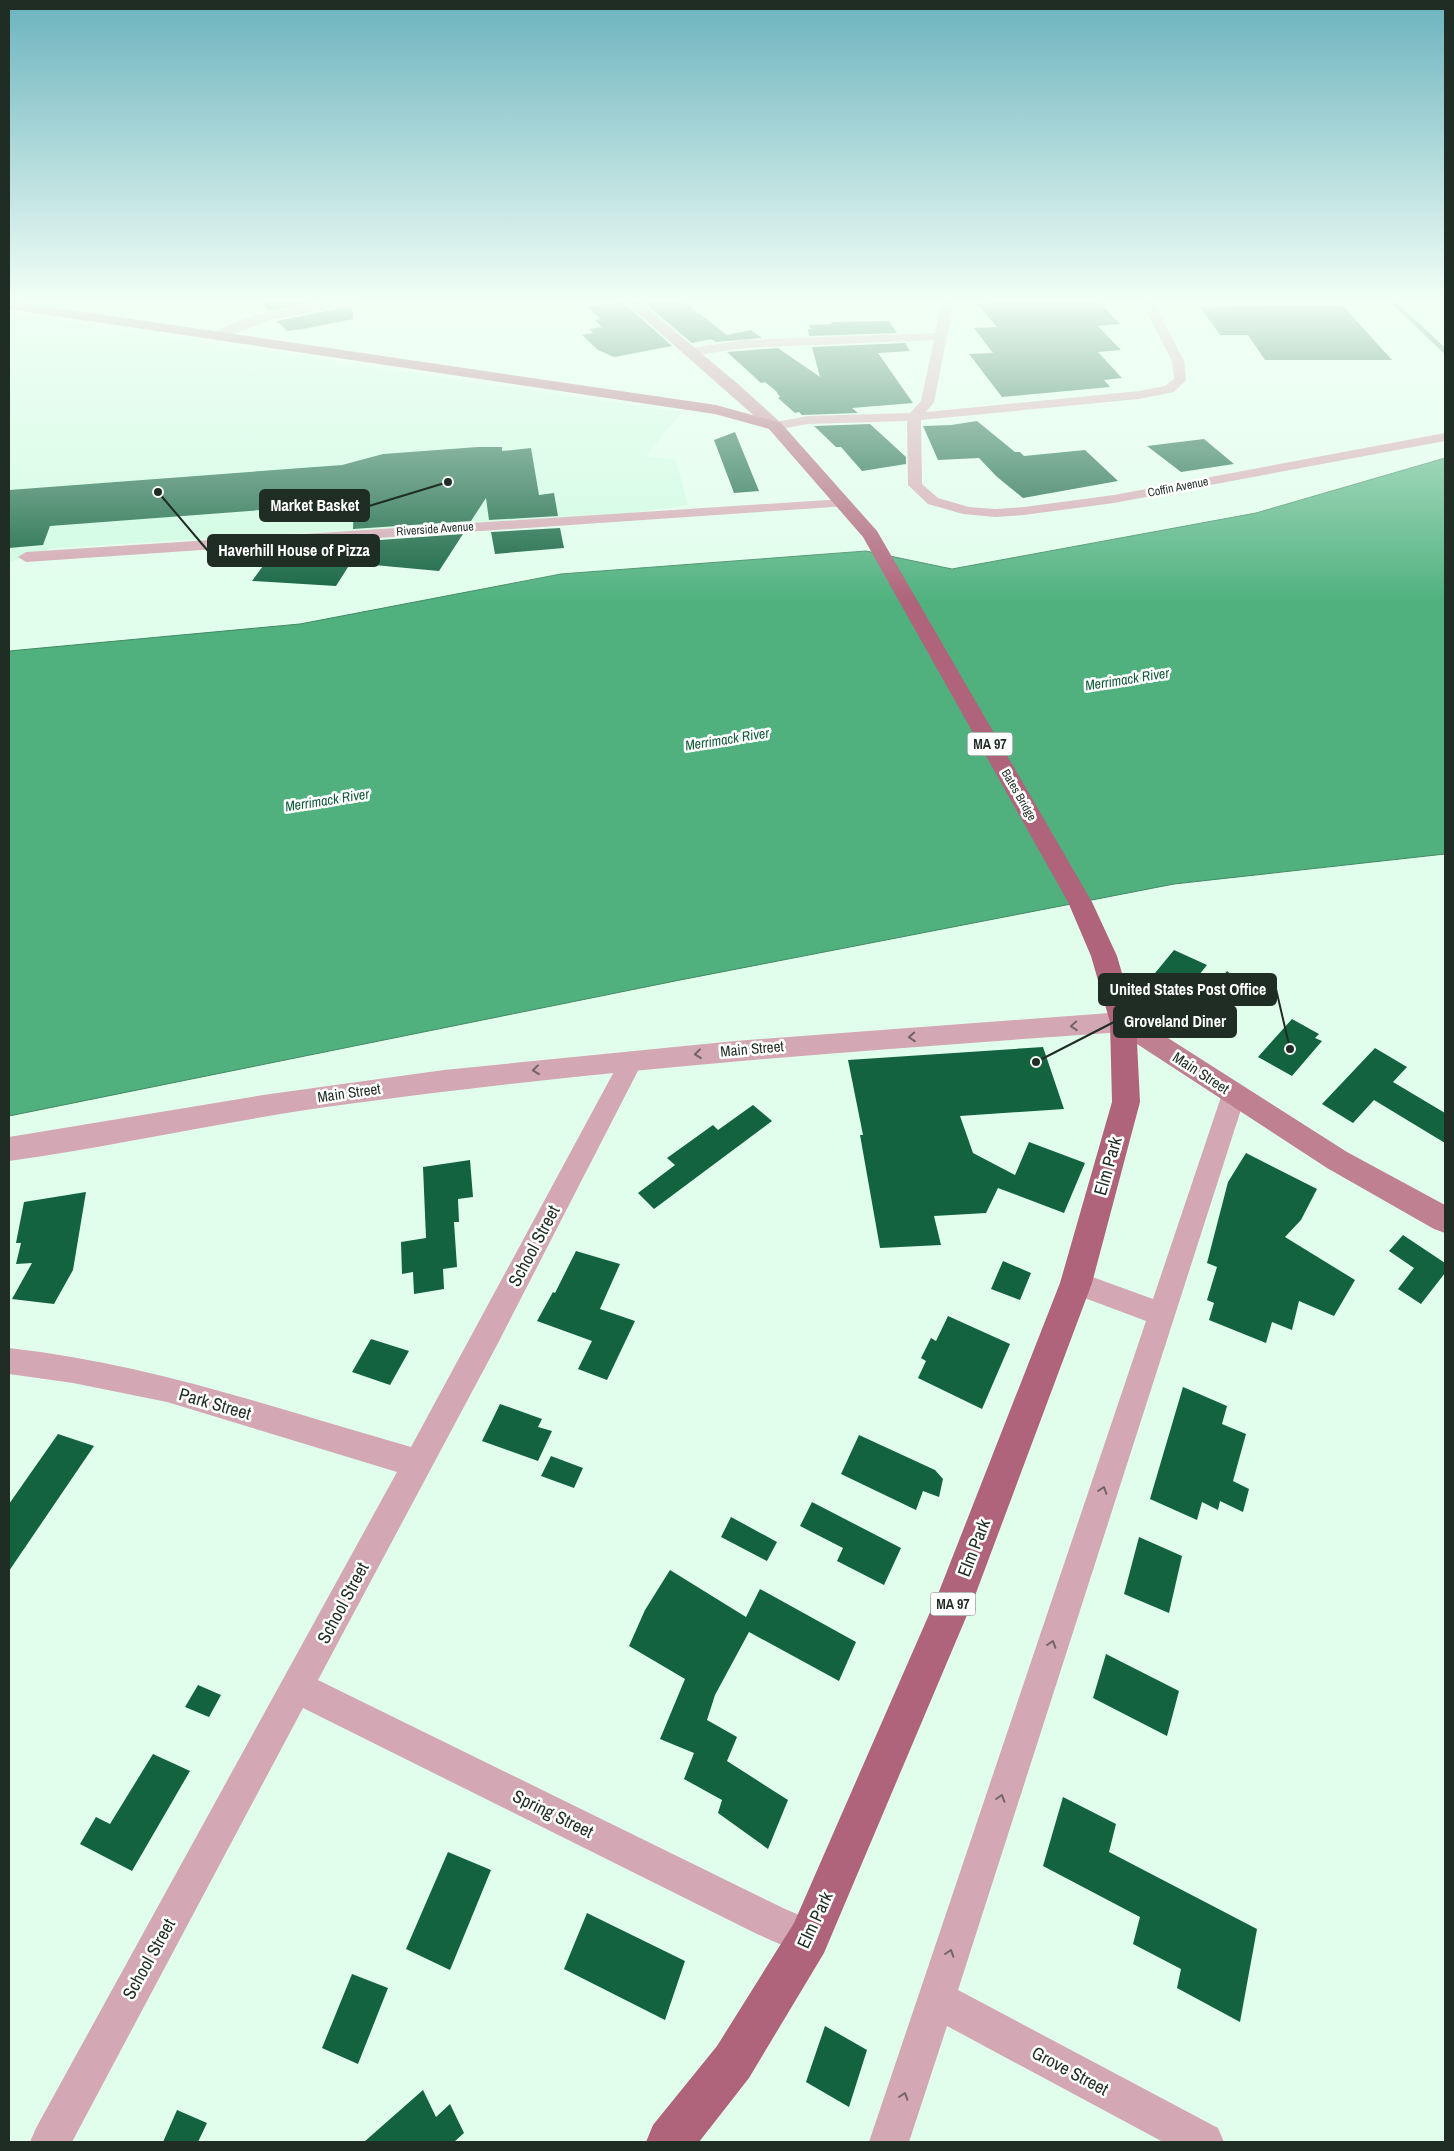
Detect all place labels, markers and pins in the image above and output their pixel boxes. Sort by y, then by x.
callout: Market Basket [260,490,369,521]
callout: Haverhill House of Pizza [208,535,379,566]
callout: United States Post Office [1099,974,1276,1005]
callout: Groveland Diner [1114,1006,1236,1037]

